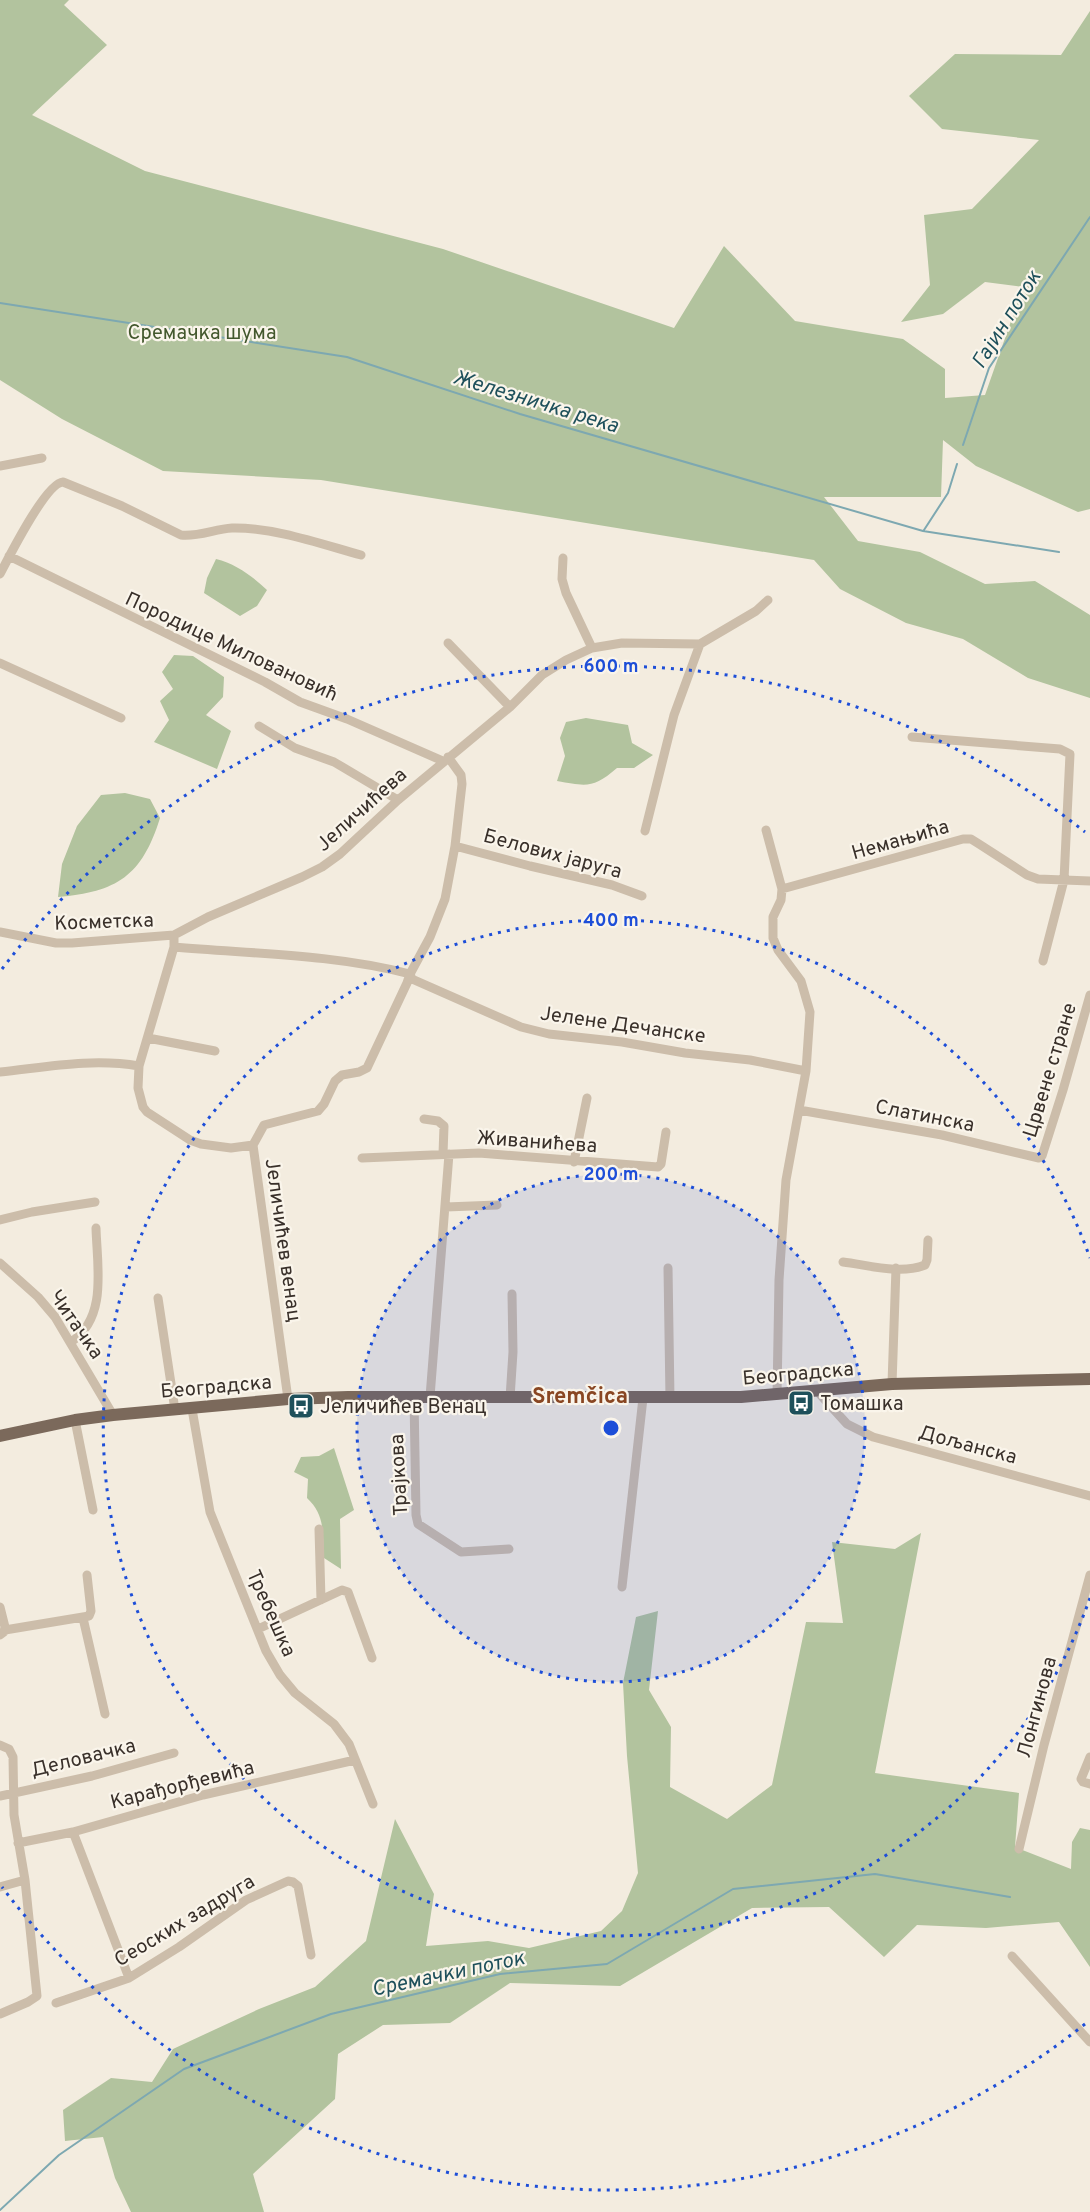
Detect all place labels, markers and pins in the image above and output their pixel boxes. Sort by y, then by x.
bus stop icon: Томашка [786,1388,816,1418]
bus stop icon: Јеличићев Венац [286,1391,316,1421]
place label: Томашка [820,1392,904,1418]
place label: Јеличићев Венац [320,1395,487,1421]
centre of rings [601,1418,621,1438]

